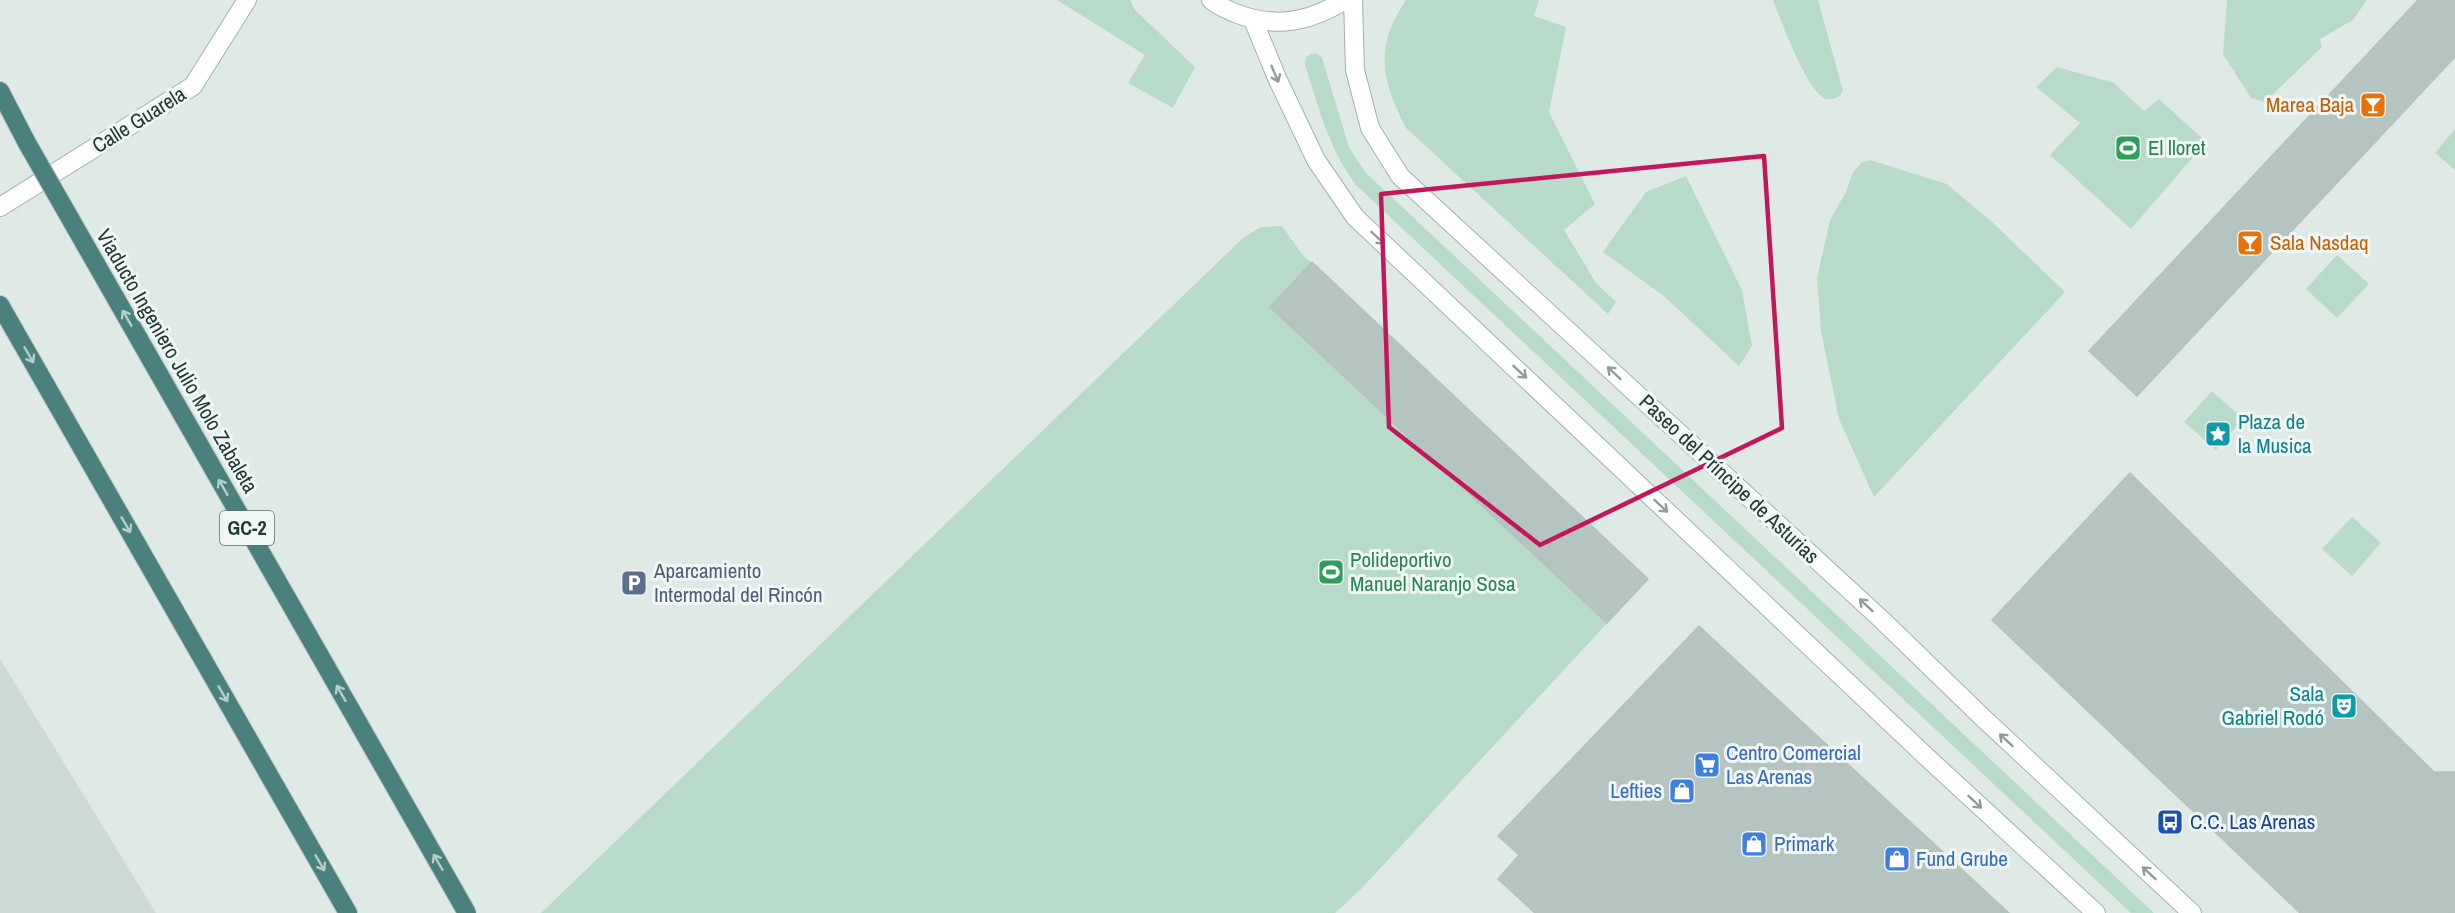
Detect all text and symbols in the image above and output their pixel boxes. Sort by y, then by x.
one-way arrow [1270,64,1282,82]
street label: Calle Guarela [86,79,191,160]
place label: Marea Baja [2266,90,2354,119]
bar icon: Marea Baja [2358,90,2388,120]
sports icon: El lloret [2113,133,2143,163]
place label: El lloret [2148,133,2206,162]
street label: Viaducto Ingeniero Julio Molo Zabaleta [90,223,265,498]
bar icon: Sala Nasdaq [2235,228,2265,258]
place label: Sala Nasdaq [2270,228,2369,257]
one-way arrow [1370,231,1385,245]
one-way arrow [121,310,133,327]
one-way arrow [23,346,35,363]
one-way arrow [1512,365,1527,379]
one-way arrow [1607,366,1622,380]
street label: Paseo del Príncipe de Asturias [1633,387,1826,570]
place label: Plaza de la Musica [2238,407,2312,460]
place icon: Plaza de la Musica [2203,419,2233,449]
one-way arrow [217,479,229,496]
one-way arrow [1654,498,1669,513]
road number: GC-2 [220,511,274,545]
one-way arrow [121,515,132,533]
place label: Polideportivo Manuel Naranjo Sosa [1350,545,1516,598]
place label: Aparcamiento Intermodal del Rincón [653,556,822,609]
sports icon: Polideportivo Manuel Naranjo Sosa [1316,557,1346,587]
parking icon: Aparcamiento Intermodal del Rincón [619,568,649,598]
one-way arrow [1858,598,1873,612]
place label: Sala Gabriel Rodó [2222,679,2324,732]
one-way arrow [217,685,229,702]
one-way arrow [335,685,347,702]
theatre icon: Sala Gabriel Rodó [2329,691,2359,721]
one-way arrow [1999,733,2014,747]
place label: Centro Comercial Las Arenas [1726,738,1861,791]
supermarket icon: Centro Comercial Las Arenas [1692,750,1722,780]
place label: Lefties [1610,776,1662,805]
shop icon: Lefties [1667,776,1697,806]
one-way arrow [1968,795,1983,809]
bus stop icon: C.C. Las Arenas [2155,807,2185,837]
place label: C.C. Las Arenas [2190,807,2315,836]
shop icon: Primark [1739,829,1769,859]
place label: Primark [1774,829,1835,858]
shop icon: Fund Grube [1882,844,1912,874]
place label: Fund Grube [1916,844,2008,873]
one-way arrow [314,854,326,871]
one-way arrow [431,854,443,871]
one-way arrow [2142,866,2157,880]

